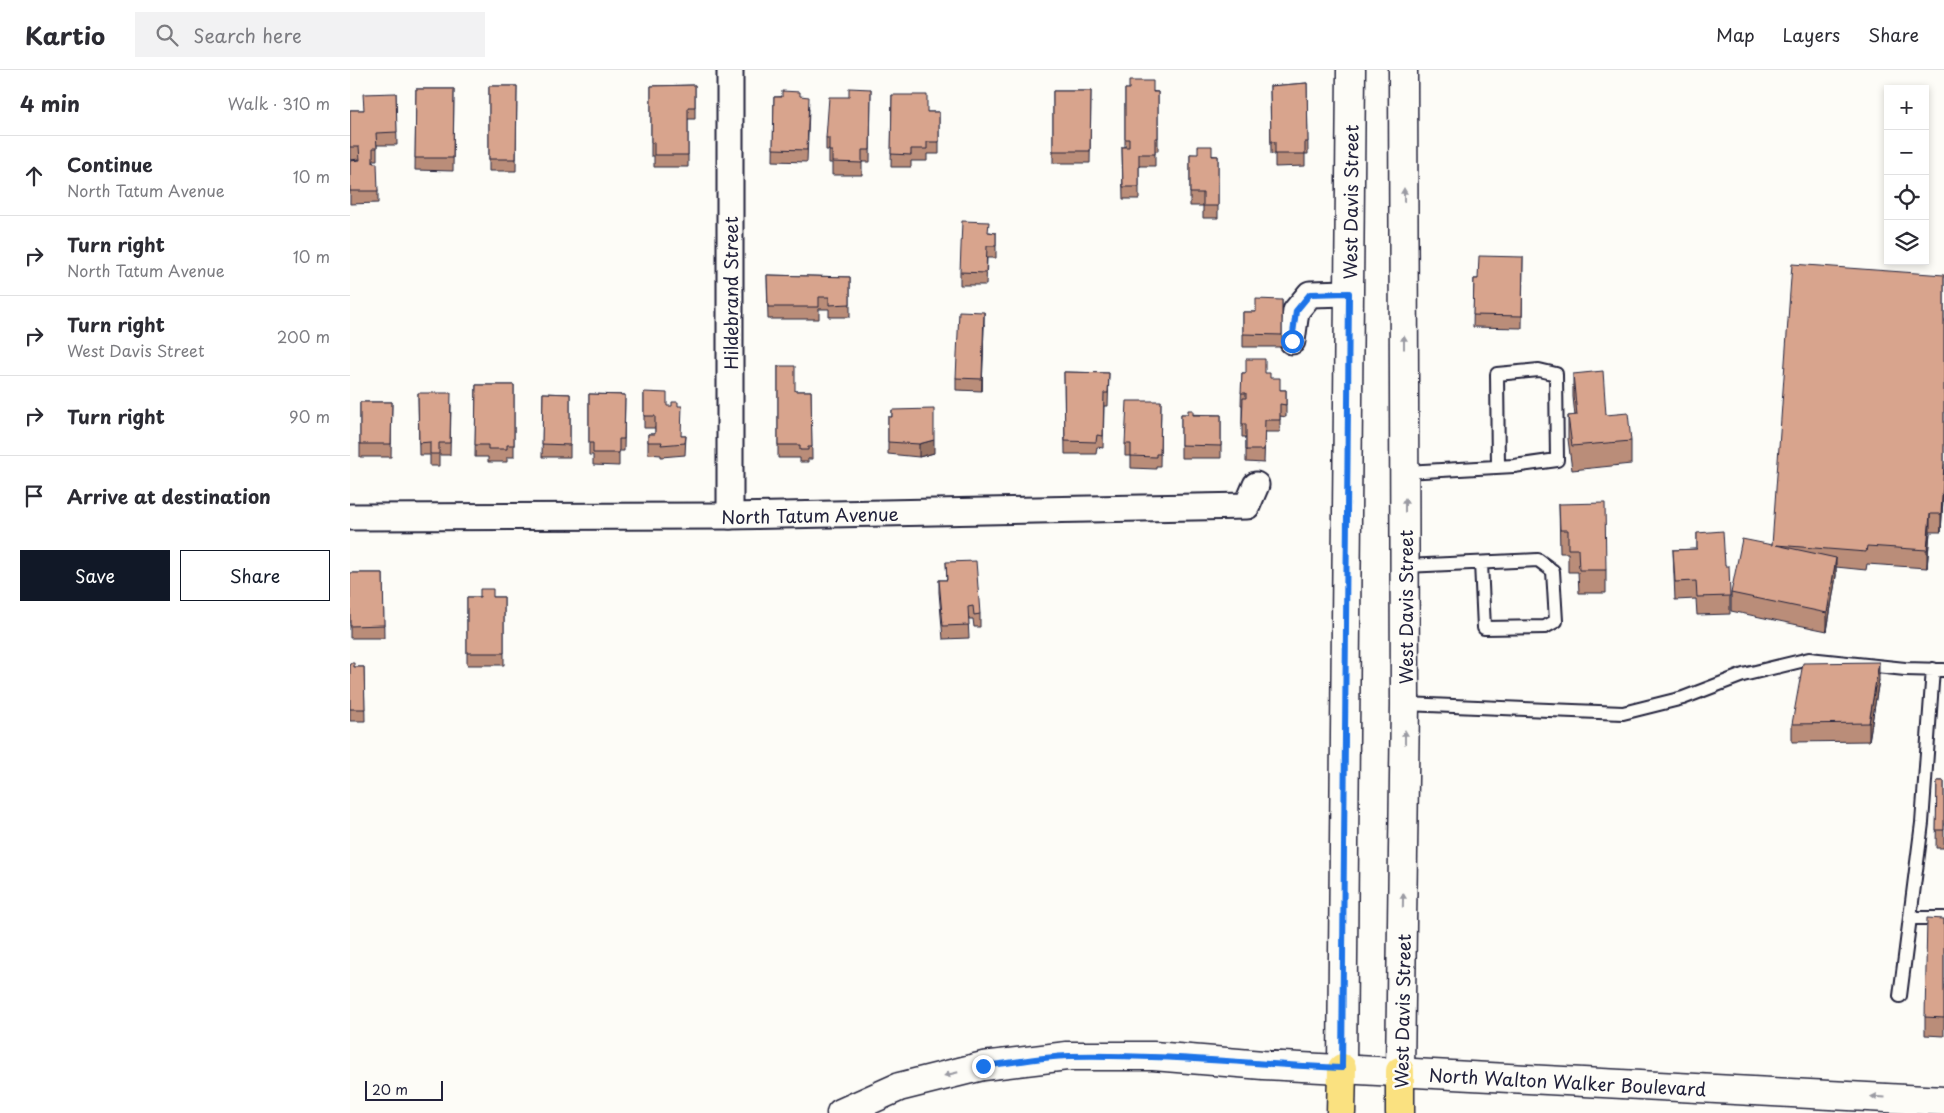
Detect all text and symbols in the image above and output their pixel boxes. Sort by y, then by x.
search box [135,12,485,57]
text: Kartio [25,17,105,53]
icon: search [153,21,181,49]
text: Search here [193,21,302,49]
text: Map [1716,21,1755,48]
text: Layers [1783,21,1840,48]
text: Share [1868,21,1919,48]
map controls [1884,85,1929,265]
button: + [1884,85,1929,130]
text: 4 min [20,87,80,119]
text: Walk · 310 m [228,91,330,115]
street label: West Davis Street [1336,124,1364,280]
button: − [1884,130,1929,175]
text: Continue [67,150,153,178]
icon: ahead [20,162,48,190]
text: 10 m [293,164,330,188]
button: locate [1884,175,1929,220]
text: North Tatum Avenue [67,178,225,202]
one-way arrow [1400,186,1408,202]
street label: Hildebrand Street [717,216,744,370]
button: layers [1884,220,1929,265]
text: Turn right [67,230,165,258]
icon: right [20,242,48,270]
text: 10 m [293,244,330,268]
text: North Tatum Avenue [67,258,225,282]
text: Turn right [67,310,165,338]
icon: right [20,322,48,350]
text: 200 m [277,324,330,348]
route start [1281,330,1304,353]
one-way arrow [1400,334,1408,350]
text: West Davis Street [67,338,205,362]
icon: right [20,402,48,430]
text: Turn right [67,402,165,430]
text: 90 m [289,404,330,428]
icon: arrive [20,482,48,510]
text: Arrive at destination [67,482,271,510]
one-way arrow [1401,496,1409,512]
street label: North Tatum Avenue [721,499,899,530]
street label: West Davis Street [1392,530,1419,684]
button: Save [20,550,170,601]
button: Share [180,550,330,601]
one-way arrow [1401,729,1409,745]
one-way arrow [1399,891,1407,907]
street label: West Davis Street [1387,933,1417,1089]
route end [972,1055,995,1078]
street label: North Walton Walker Boulevard [1428,1060,1707,1102]
one-way arrow [944,1070,959,1078]
scale bar [365,1078,442,1101]
text: 20 m [372,1079,408,1100]
one-way arrow [1870,1093,1886,1101]

